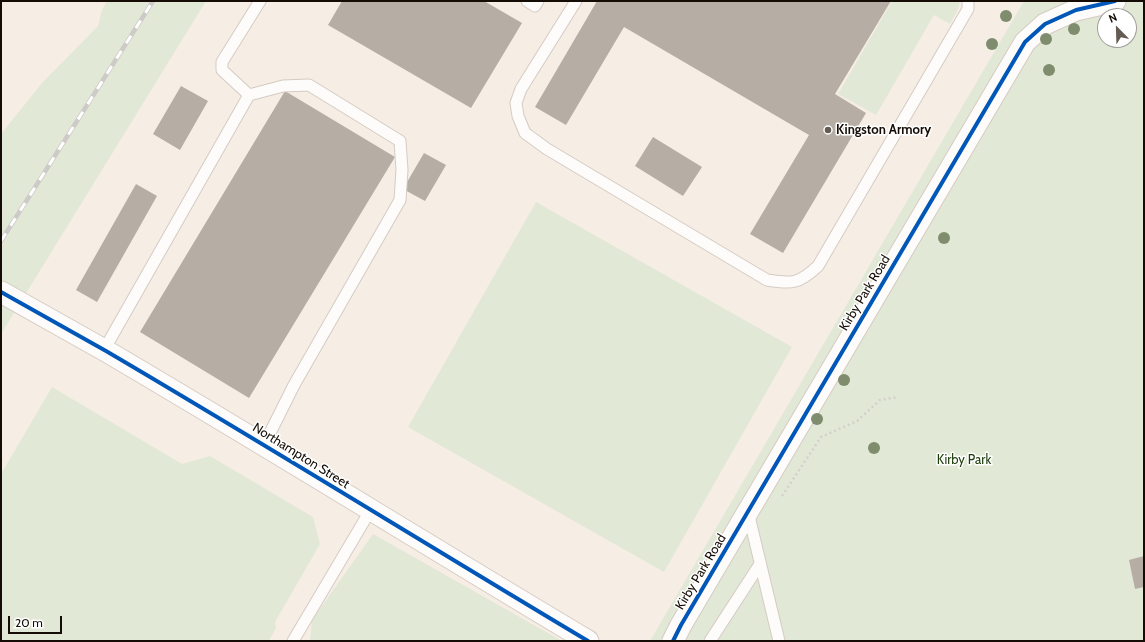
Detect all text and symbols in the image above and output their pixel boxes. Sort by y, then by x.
north arrow [1097,8,1137,48]
text: N [1106,10,1119,26]
place label: Kingston Armory [836,122,931,138]
marker: Kingston Armory [823,125,833,135]
street label: Kirby Park Road [836,252,894,334]
street label: Northampton Street [250,420,352,492]
park label: Kirby Park [937,452,991,468]
street label: Kirby Park Road [672,531,730,613]
scale bar [10,608,64,634]
text: 20 m [15,615,43,630]

